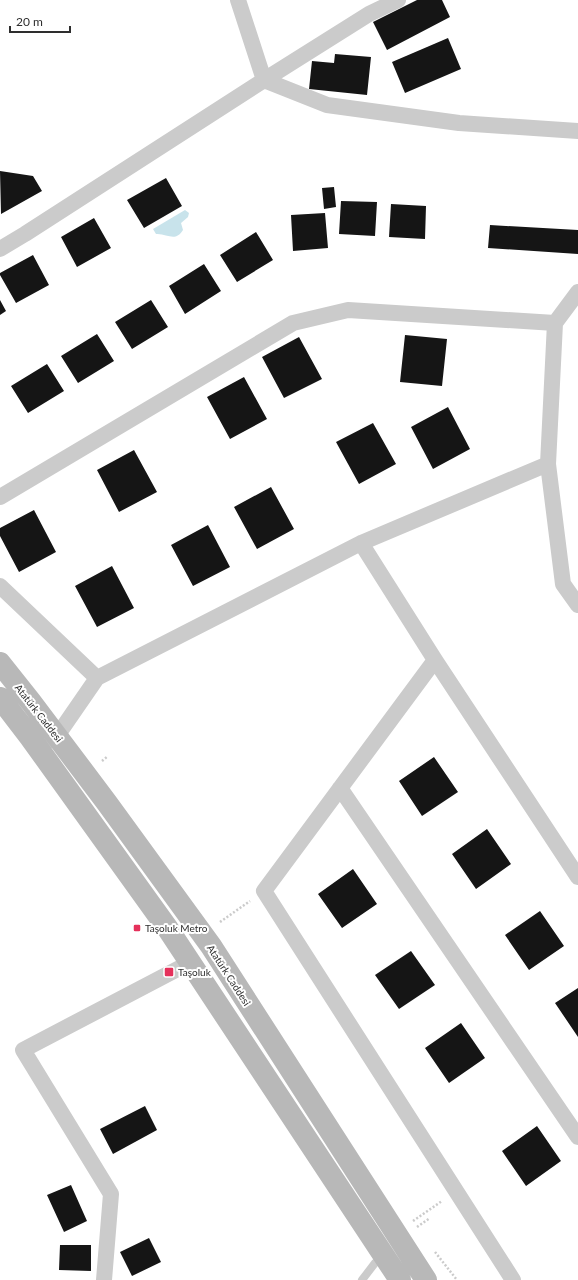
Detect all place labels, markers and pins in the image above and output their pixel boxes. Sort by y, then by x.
place label: Taşoluk Metro [145,922,208,934]
marker: Taşoluk Metro [132,923,142,933]
marker: Taşoluk [163,966,175,978]
place label: Taşoluk [178,966,212,978]

